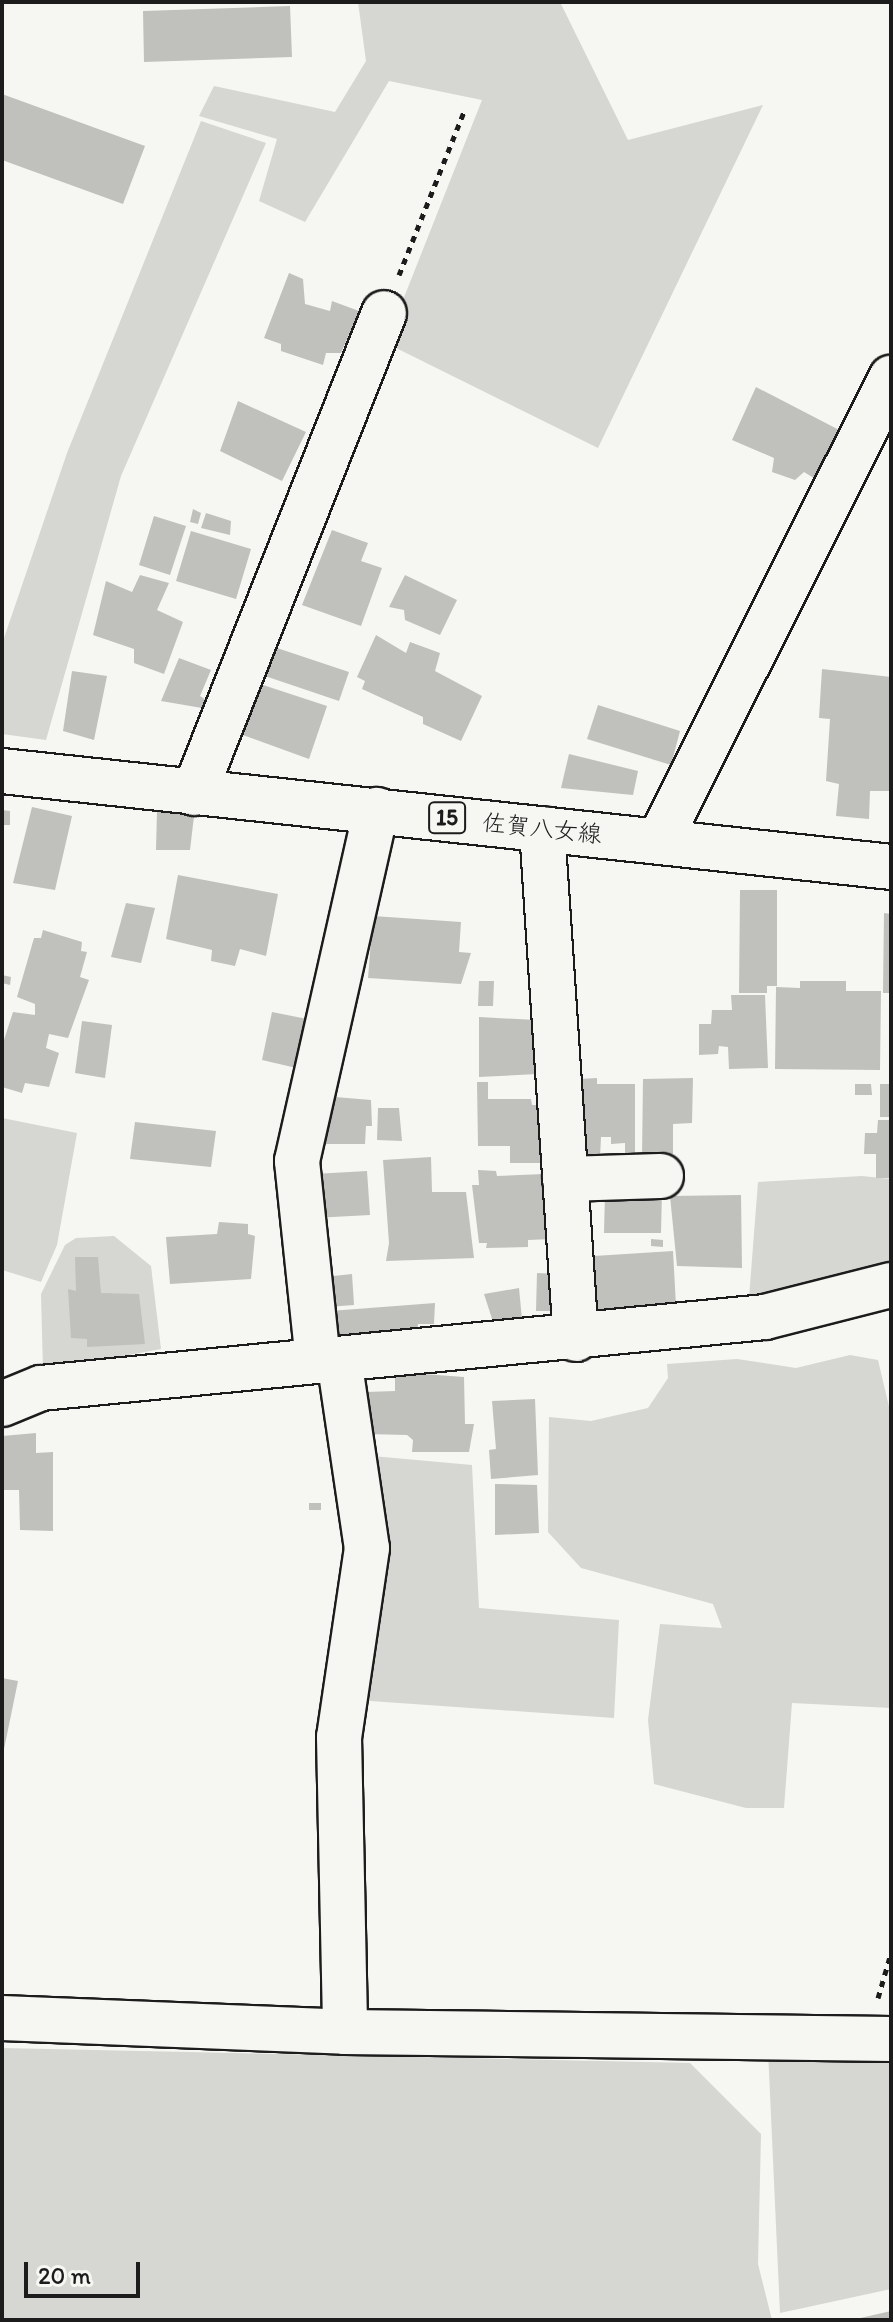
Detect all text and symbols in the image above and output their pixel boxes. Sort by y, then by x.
road number: 15 [427,800,467,836]
street label: 佐賀八女線 [481,807,603,849]
scale bar [28,2246,144,2296]
text: 20 m [38,2261,91,2290]

